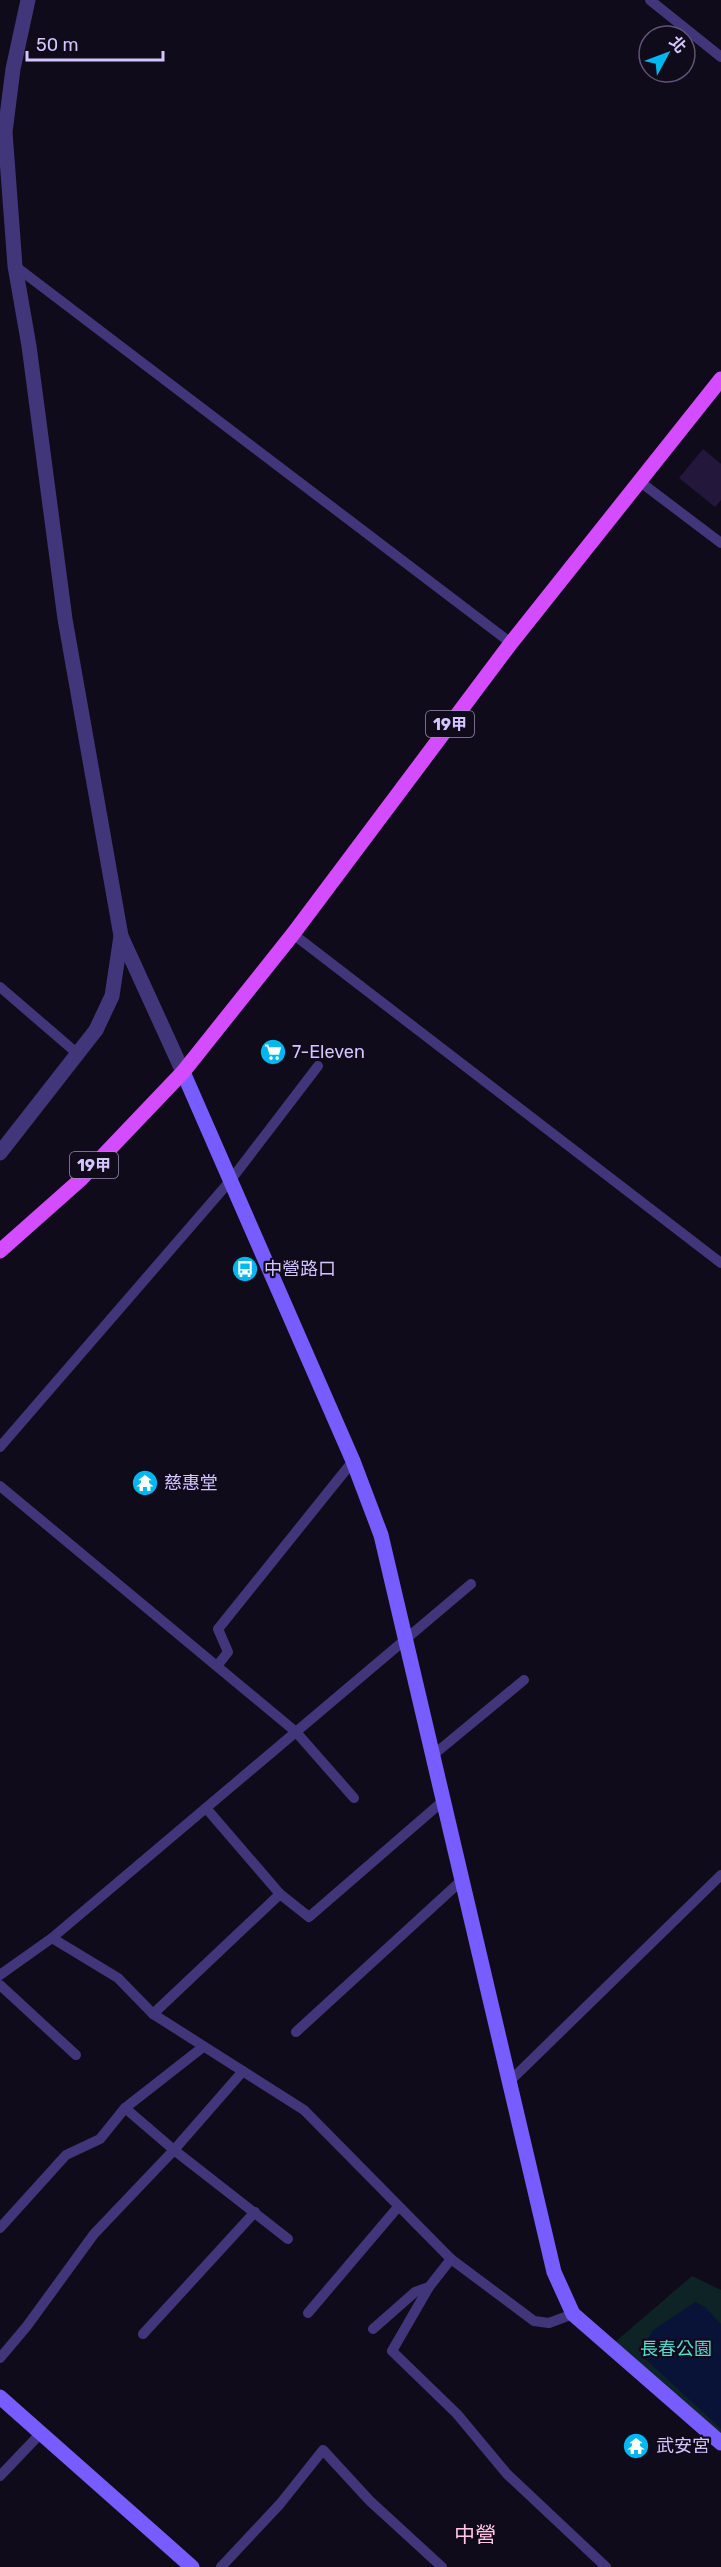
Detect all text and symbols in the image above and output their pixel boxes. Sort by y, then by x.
scale bar [27,24,164,62]
north arrow [637,24,697,84]
text: 北 [666,32,690,57]
text: 50 m [36,34,79,56]
road number: 19甲 [426,711,474,737]
supermarket icon: 7-Eleven [258,1037,288,1067]
place label: 7-Eleven [292,1041,365,1063]
road number: 19甲 [70,1152,118,1178]
bus stop icon: 中營路口 [230,1254,260,1284]
place label: 中營路口 [264,1258,336,1280]
temple icon: 慈惠堂 [130,1468,160,1498]
place label: 慈惠堂 [164,1472,218,1494]
park label: 長春公園 [640,2338,712,2360]
temple icon: 武安宮 [621,2431,651,2461]
place label: 武安宮 [656,2435,710,2457]
district label: 中營 [454,2522,496,2547]

